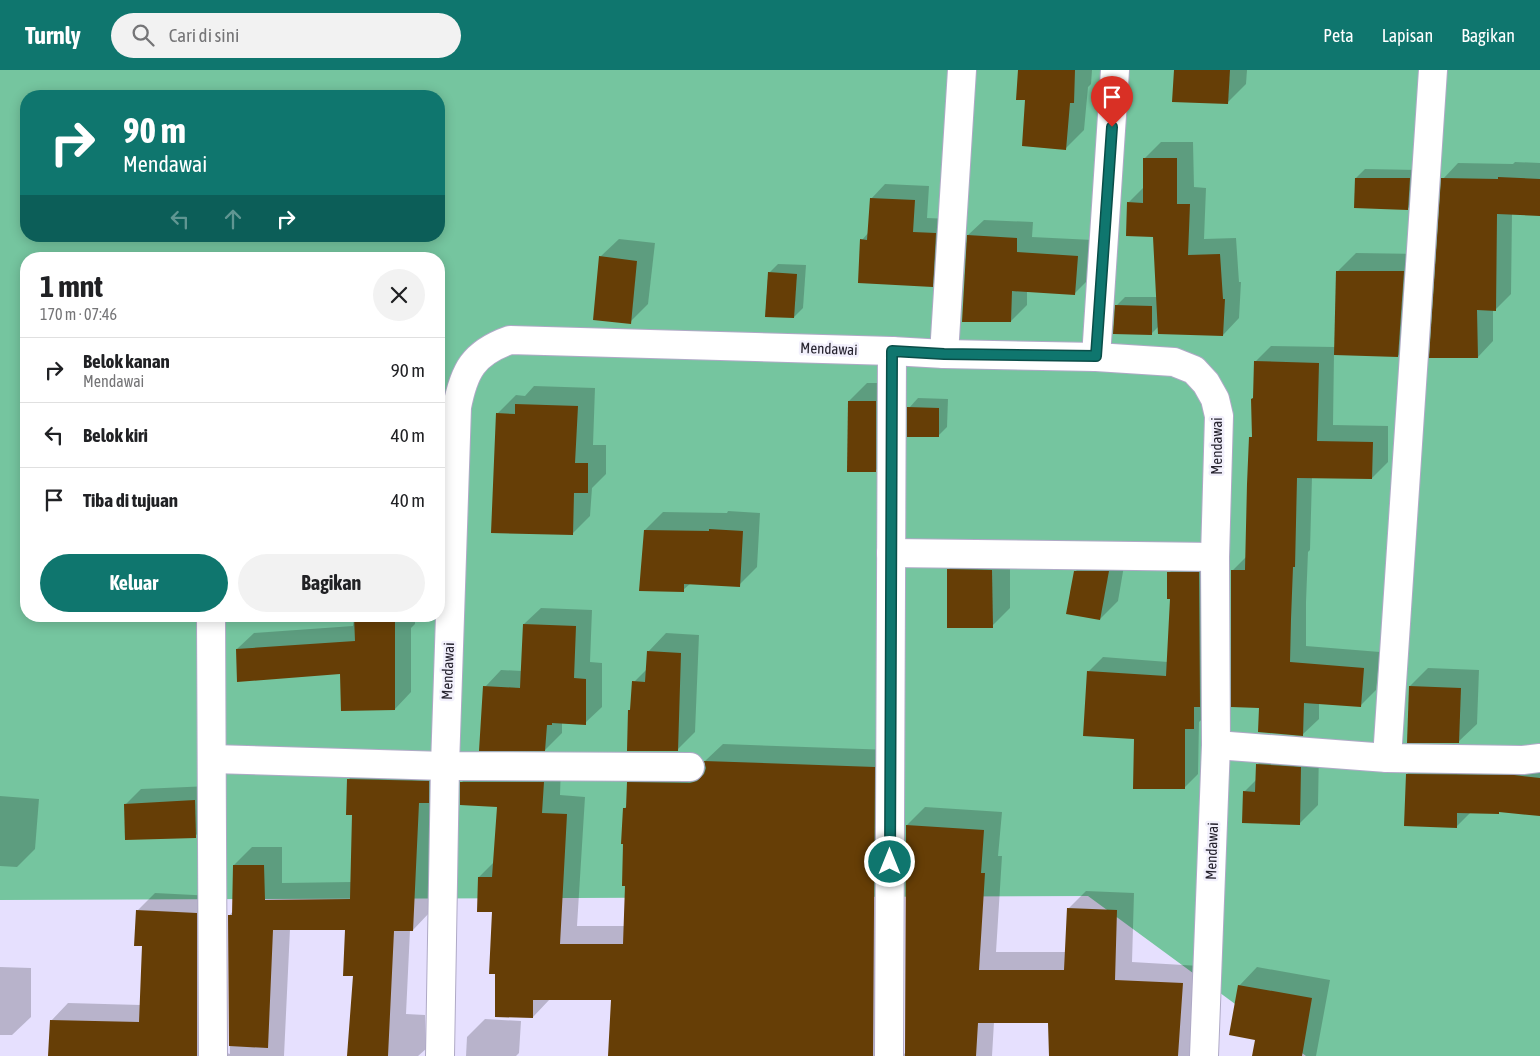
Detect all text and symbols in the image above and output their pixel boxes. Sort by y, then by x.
search box [111,13,461,58]
icon: search [129,21,157,49]
text: Turnly [25,22,81,49]
text: Cari di sini [169,24,239,46]
text: Peta [1323,25,1354,46]
text: Lapisan [1382,25,1433,46]
text: Bagikan [1461,25,1515,46]
pin [1091,76,1133,127]
icon: arrive [1098,83,1126,111]
icon: right [40,110,105,175]
text: 90 m [123,110,186,150]
text: Mendawai [123,151,207,177]
icon: left [166,205,194,233]
icon: ahead [219,205,247,233]
icon: right [272,205,300,233]
text: 1 mnt [40,269,103,303]
button: close [373,269,425,321]
text: 170 m · 07:46 [40,305,117,323]
street label: Mendawai [800,339,858,358]
text: Belok kanan [83,350,170,372]
icon: right [40,356,68,384]
text: 90 m [391,359,425,381]
text: Mendawai [83,372,144,390]
street label: Mendawai [1208,417,1225,475]
icon: left [40,421,68,449]
text: Belok kiri [83,424,148,446]
text: 40 m [391,424,425,446]
icon: arrive [40,486,68,514]
text: Tiba di tujuan [83,489,178,511]
text: 40 m [391,489,425,511]
button: Keluar [40,554,228,612]
button: Bagikan [238,554,425,612]
street label: Mendawai [438,642,457,700]
street label: Mendawai [1202,822,1221,880]
position arrow [863,835,915,887]

